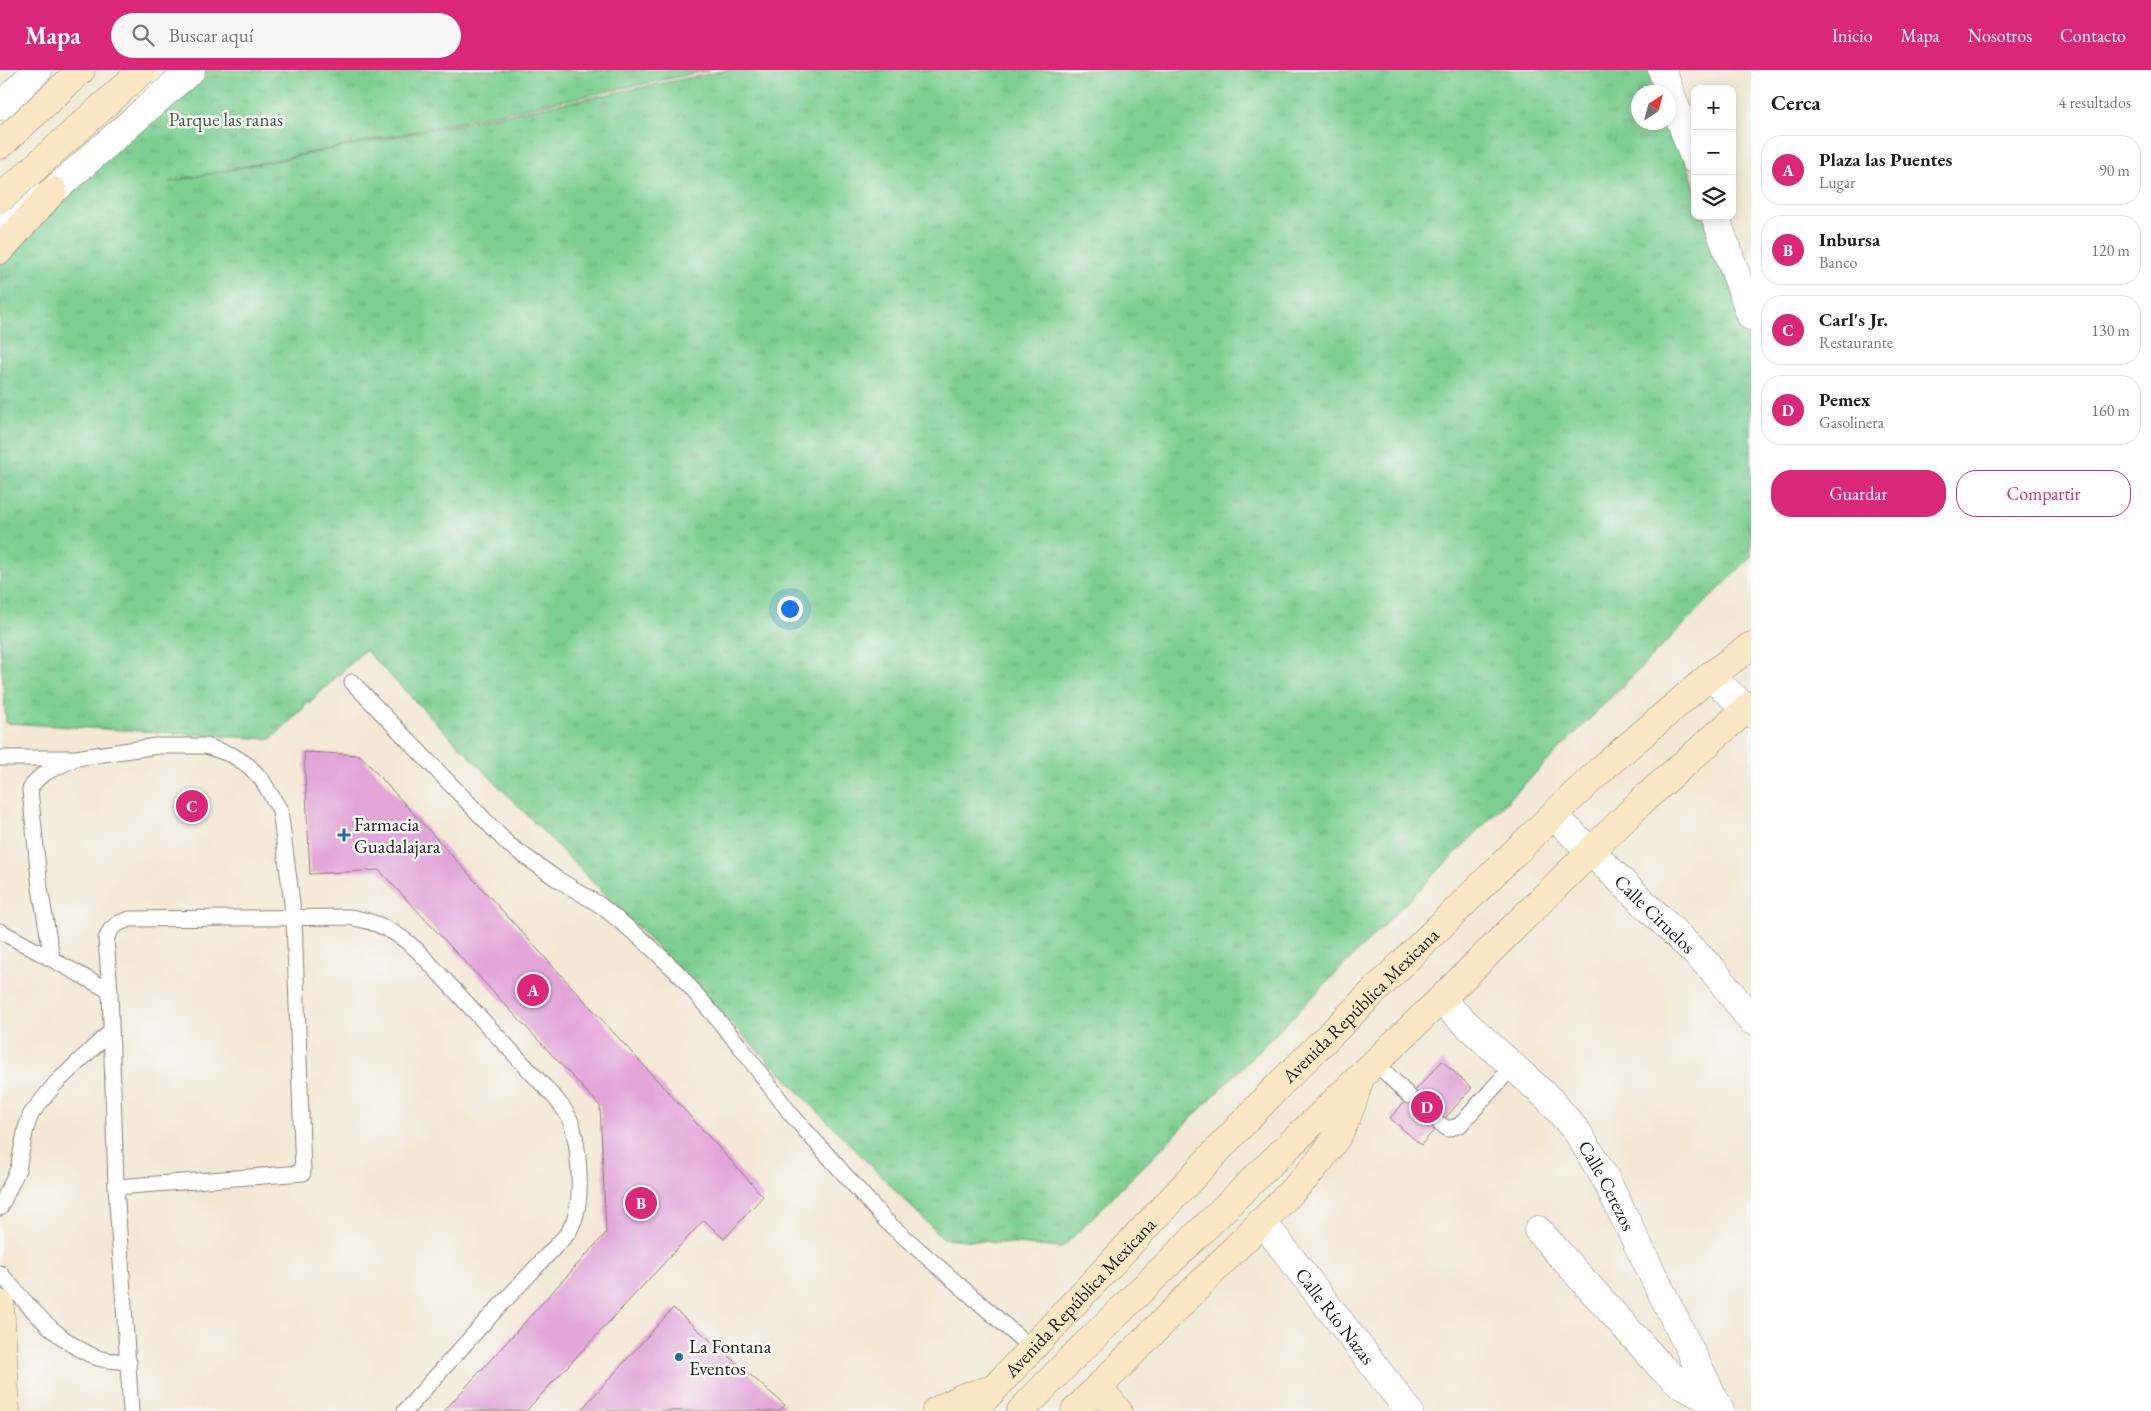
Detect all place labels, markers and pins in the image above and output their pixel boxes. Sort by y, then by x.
pin: C [176,787,208,825]
place label: Farmacia Guadalajara [354,812,441,859]
marker: Farmacia Guadalajara [338,829,350,841]
pin: A [517,971,549,1009]
pin: D [1411,1088,1443,1126]
pin: B [625,1184,657,1222]
place label: La Fontana Eventos [689,1334,772,1381]
marker: La Fontana Eventos [673,1351,685,1363]

